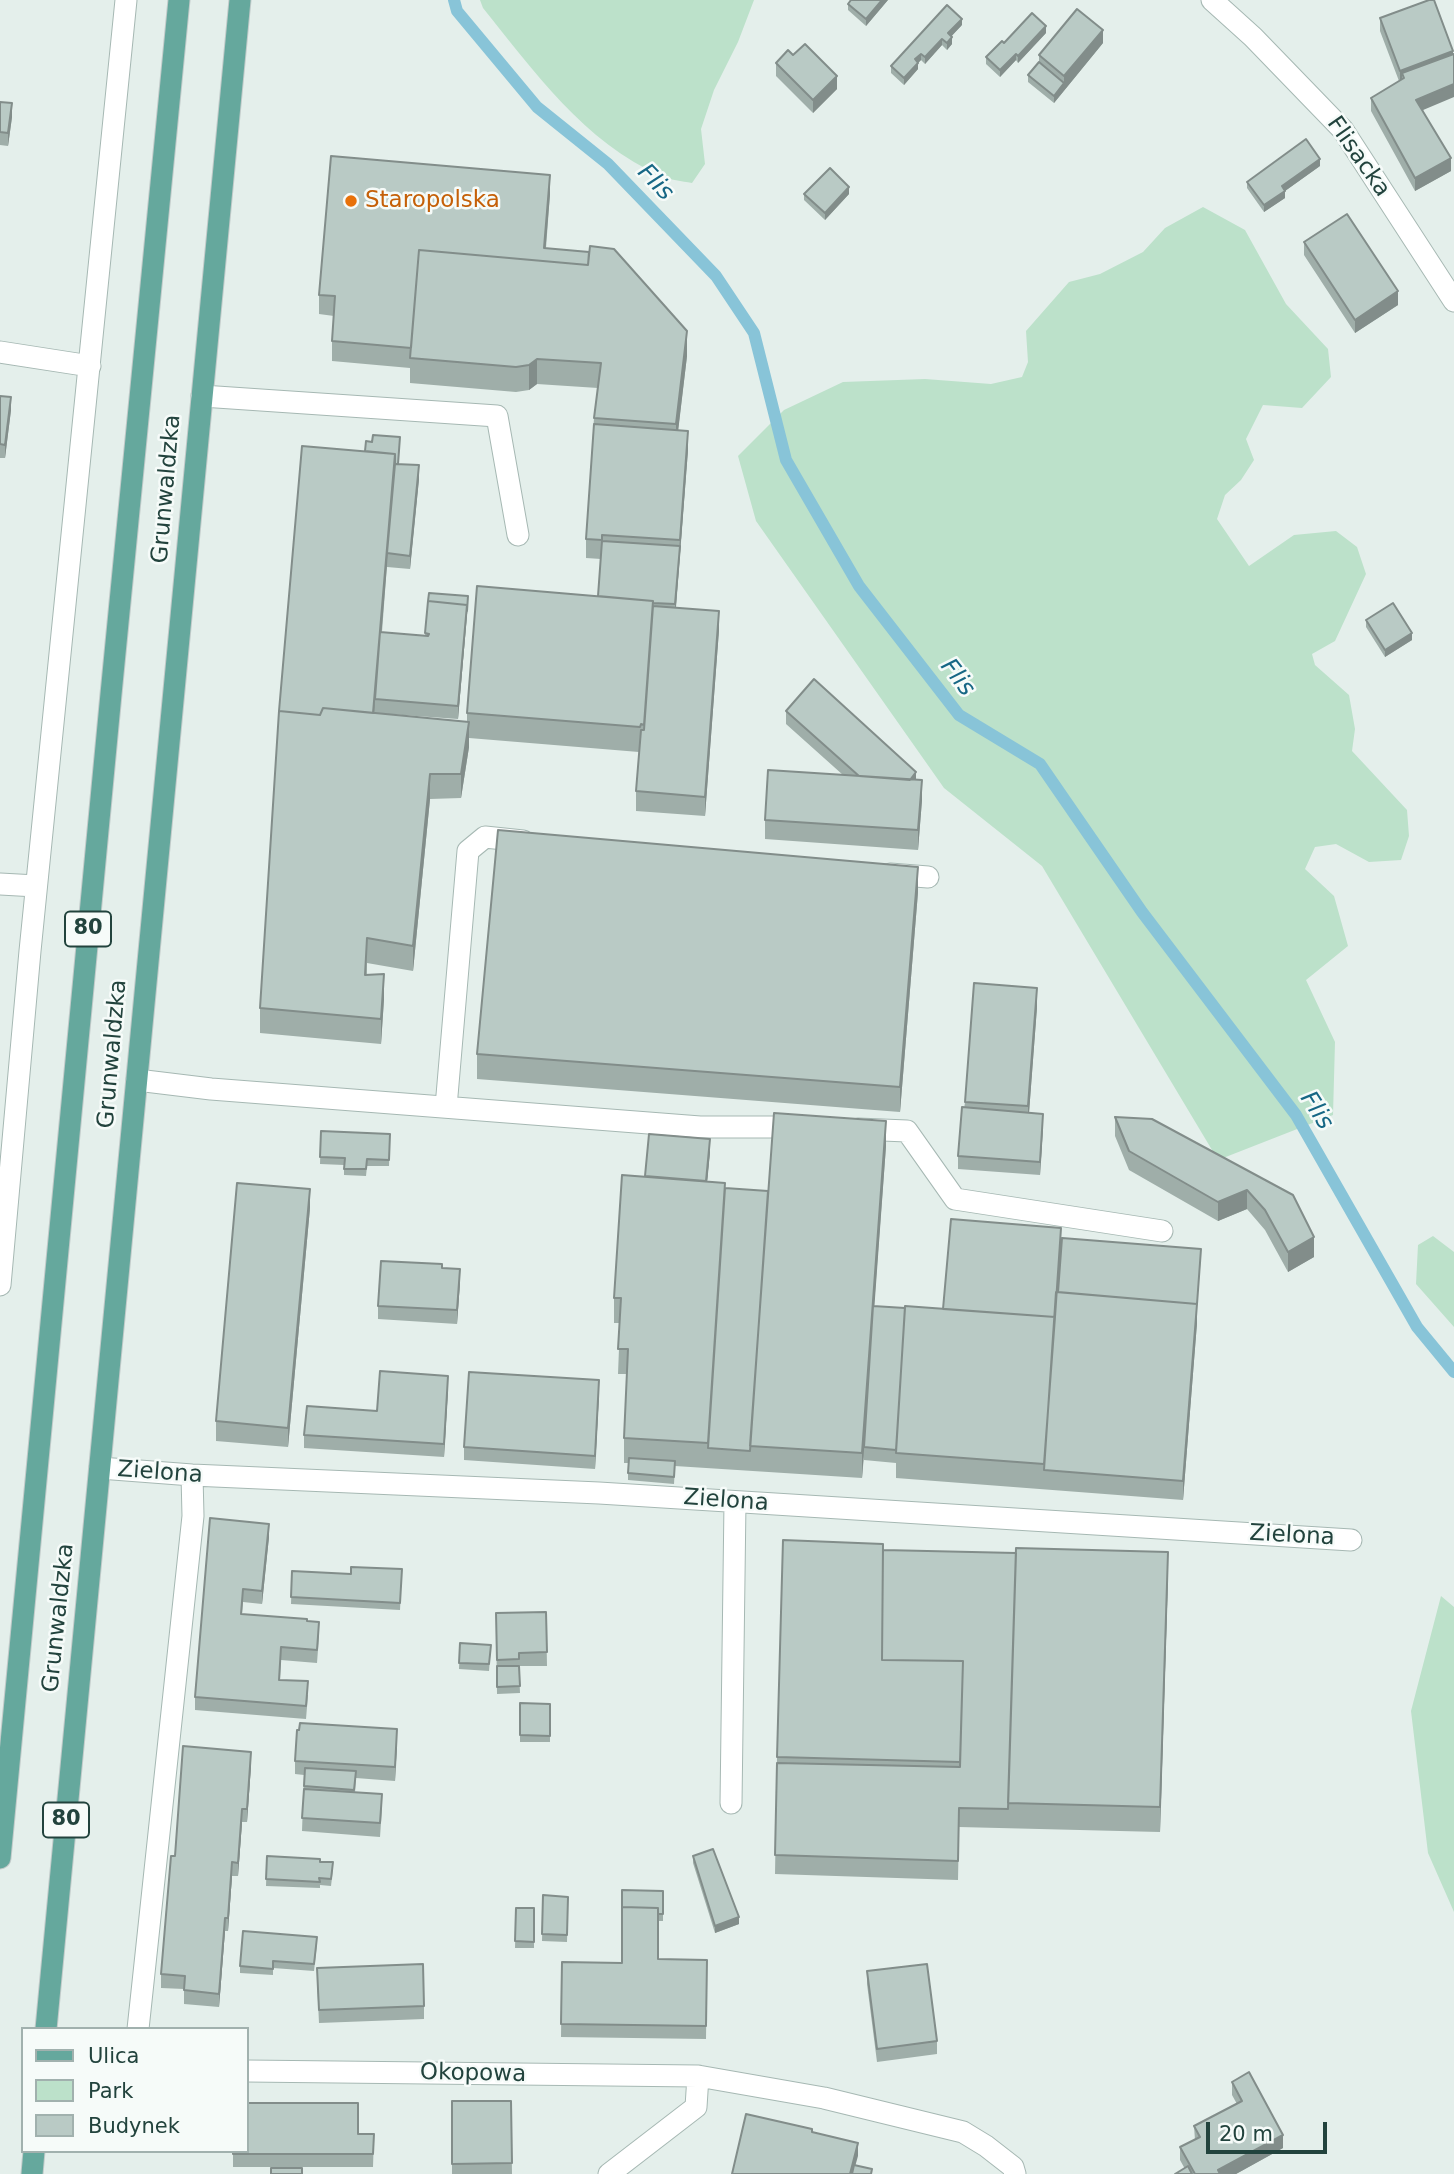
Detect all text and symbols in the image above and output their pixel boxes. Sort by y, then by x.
street label: Flisacka [1320,112,1396,202]
water label: Flis [631,159,679,207]
place label: Staropolska [365,187,500,215]
marker: Staropolska [343,193,359,209]
street label: Grunwaldzka [147,413,187,565]
water label: Flis [933,654,981,702]
road number: 80 [65,912,111,946]
street label: Grunwaldzka [93,978,133,1130]
water label: Flis [1293,1087,1339,1135]
street label: Zielona [116,1456,204,1490]
street label: Zielona [682,1484,770,1518]
street label: Zielona [1249,1520,1335,1552]
street label: Grunwaldzka [37,1542,81,1694]
road number: 80 [43,1802,89,1838]
legend [21,2027,248,2153]
text: Ulica [88,2044,139,2068]
street label: Okopowa [420,2059,526,2089]
text: Park [88,2079,133,2103]
scale bar [1209,2108,1330,2152]
text: Budynek [88,2114,180,2138]
text: 20 m [1219,2122,1273,2146]

